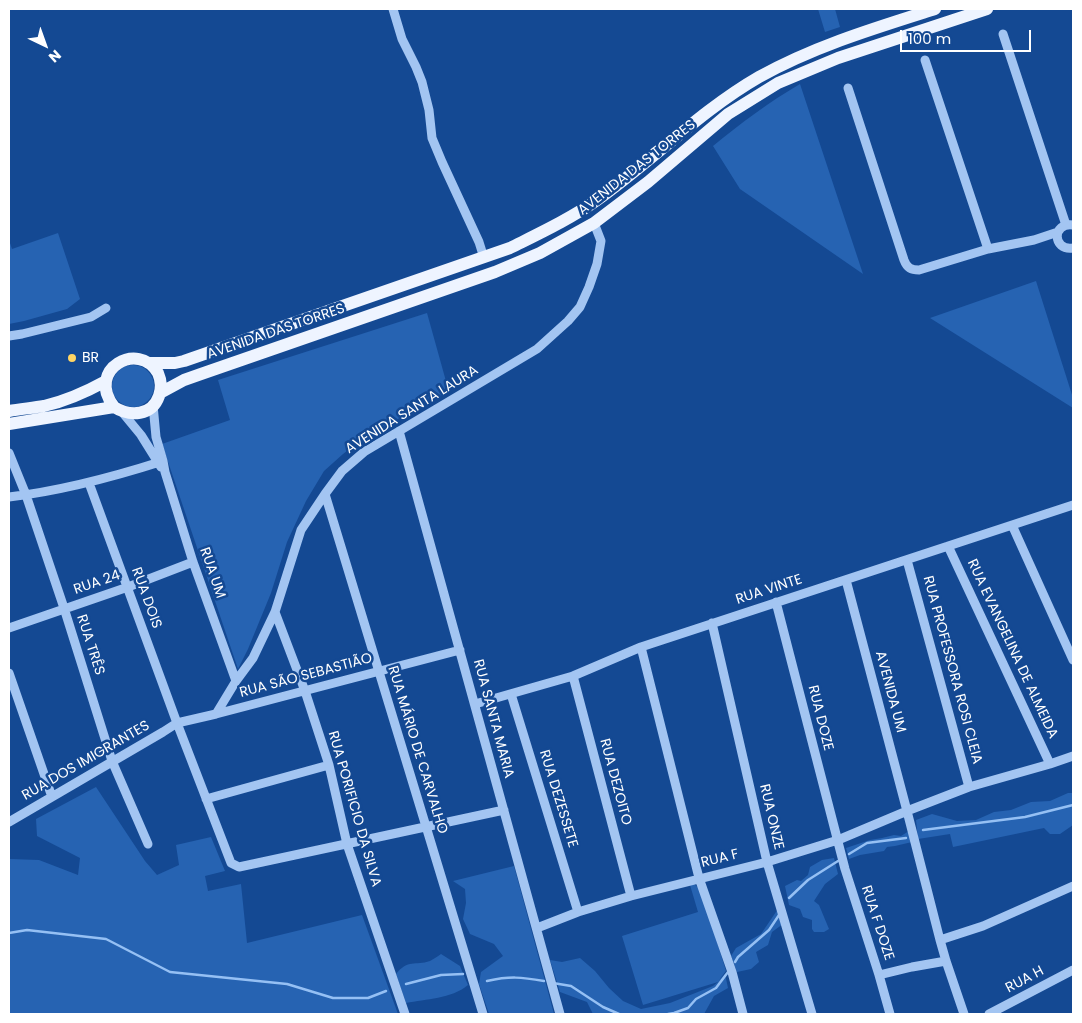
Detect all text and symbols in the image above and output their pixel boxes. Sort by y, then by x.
north arrow [20,20,70,70]
scale bar [902,20,1033,52]
text: 100 m [908,28,951,49]
text: N [44,45,66,67]
street label: AVENIDA DAS TORRES [575,117,699,219]
street label: AVENIDA DAS TORRES [205,300,347,364]
place label: BR [82,350,99,366]
marker: BR [66,352,78,364]
street label: AVENIDA SANTA LAURA [342,362,482,458]
street label: RUA UM [195,545,229,601]
street label: RUA EVANGELINA DE ALMEIDA [963,557,1061,741]
street label: RUA DOIS [127,565,165,631]
street label: RUA 24 [72,567,122,599]
street label: RUA VINTE [734,571,804,609]
street label: RUA PROFESSORA ROSI CLEIA [919,574,985,766]
street label: RUA TRÊS [72,613,108,677]
street label: AVENIDA UM [871,649,909,735]
street label: RUA SÃO SEBASTIÃO [238,650,374,702]
street label: RUA SANTA MARIA [469,658,517,780]
street label: RUA MÁRIO DE CARVALHO [383,664,451,836]
street label: RUA DOZE [804,684,836,752]
street label: RUA DOS IMIGRANTES [19,718,153,804]
street label: RUA PORIFICIO DA SILVA [324,729,384,889]
street label: RUA DEZOITO [595,737,635,827]
street label: RUA DEZESSETE [535,748,581,850]
street label: RUA ONZE [755,783,787,851]
street label: RUA F [699,846,741,872]
street label: RUA F DOZE [857,884,897,962]
street label: RUA H [1003,963,1047,997]

